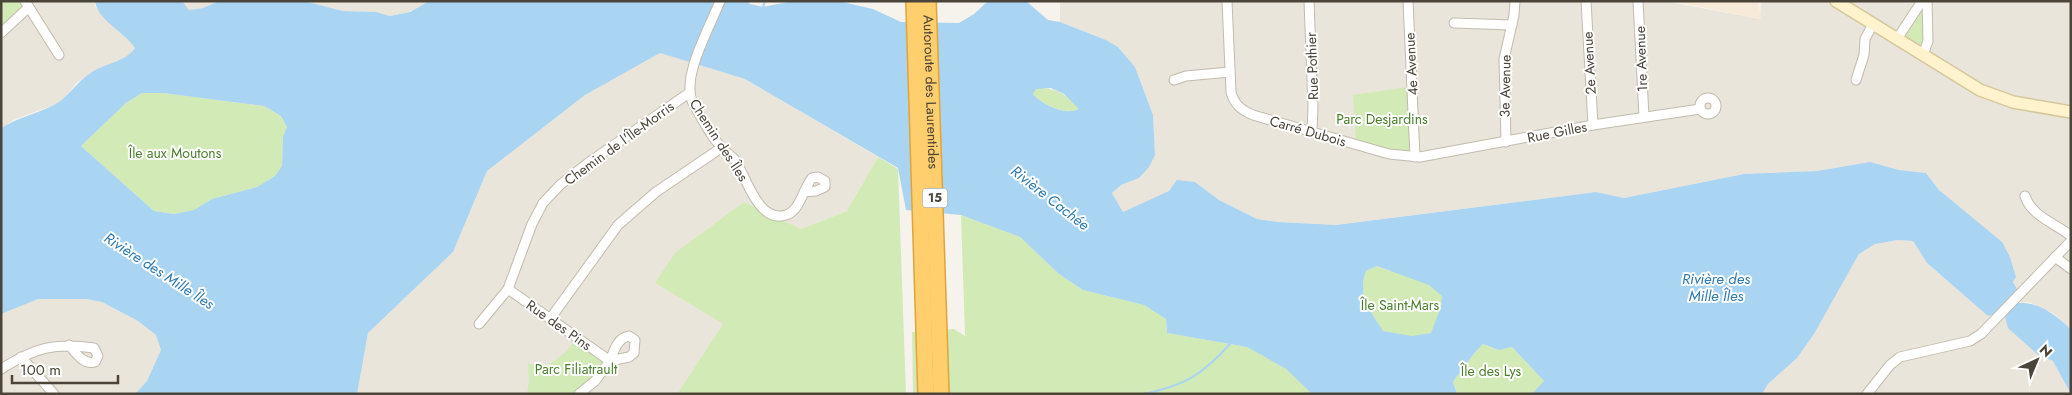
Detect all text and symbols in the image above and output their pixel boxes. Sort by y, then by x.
street label: Autoroute des Laurentides [918,15,944,170]
street label: 1re Avenue [1630,26,1652,92]
street label: 2e Avenue [1577,31,1601,95]
street label: Rue Pothier [1301,32,1323,100]
street label: 4e Avenue [1399,32,1423,96]
street label: 3e Avenue [1494,54,1516,118]
street label: Chemin des Îles [685,95,753,185]
street label: Chemin de l'Île-Morris [560,96,678,190]
park label: Parc Desjardins [1336,109,1428,129]
street label: Carré Dubois [1267,111,1349,152]
street label: Rue Gilles [1525,116,1589,148]
park label: Île aux Moutons [128,143,222,163]
water label: Rivière Cachée [1006,160,1094,236]
road number: 15 [922,188,948,208]
water label: Rivière des Mille Îles [100,227,218,315]
water label: Rivière des Mille Îles [1682,268,1750,307]
street label: Rue des Pins [522,295,596,355]
park label: Île Saint-Mars [1360,295,1439,315]
north arrow [2012,335,2062,385]
text: N [2035,340,2057,362]
scale bar [12,352,119,384]
text: 100 m [20,359,61,381]
park label: Parc Filiatrault [535,359,618,379]
park label: Île des Lys [1460,361,1522,381]

